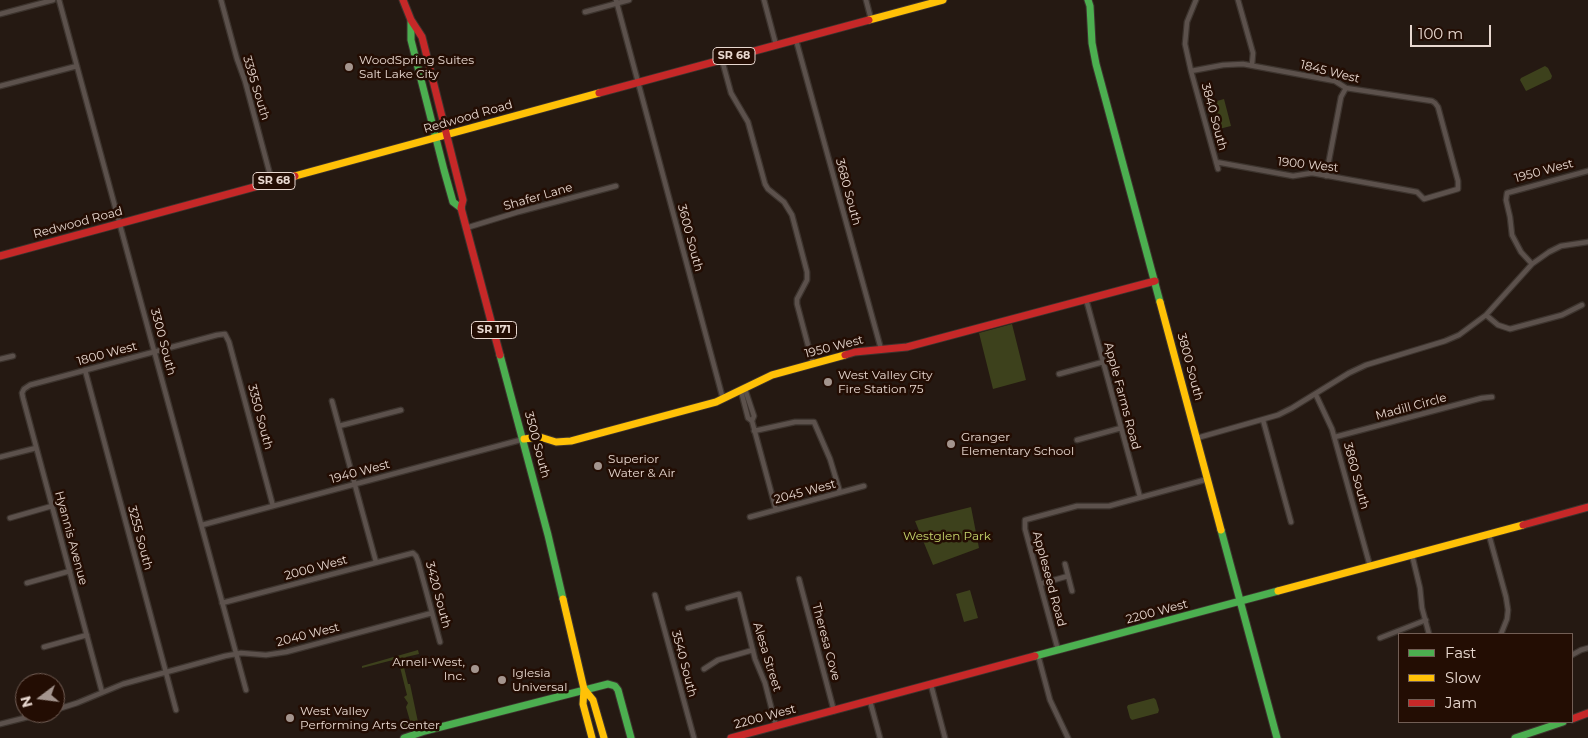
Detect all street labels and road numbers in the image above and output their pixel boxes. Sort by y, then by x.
road number: SR 68 [713,48,755,64]
street label: 3395 South [239,54,273,122]
street label: 1845 West [1299,58,1361,86]
street label: 3840 South [1198,82,1230,152]
street label: Redwood Road [422,97,514,137]
street label: 1900 West [1277,155,1339,175]
street label: 1950 West [1513,156,1575,186]
street label: 3680 South [832,157,864,227]
road number: SR 68 [253,172,295,190]
street label: Shafer Lane [502,180,574,214]
street label: 3600 South [674,203,706,273]
street label: Redwood Road [32,204,124,242]
street label: 3300 South [147,307,179,377]
road number: SR 171 [472,322,516,338]
street label: 3800 South [1174,332,1206,402]
street label: 1950 West [803,333,865,361]
street label: 1800 West [75,339,139,369]
street label: Apple Farms Road [1101,341,1143,451]
street label: 3350 South [244,383,276,451]
street label: Madill Circle [1374,391,1448,423]
street label: 3500 South [521,410,553,480]
street label: 3860 South [1340,441,1372,511]
street label: 1940 West [329,457,391,487]
street label: 2045 West [773,477,837,507]
street label: Hyannis Avenue [52,489,90,587]
street label: 3255 South [124,504,156,572]
street label: Appleseed Road [1029,530,1069,628]
street label: 2000 West [283,553,349,583]
street label: 3420 South [422,560,454,630]
street label: 2200 West [1125,597,1189,627]
street label: Theresa Cove [809,602,843,682]
street label: 2040 West [275,620,341,650]
street label: Alesa Street [750,621,784,693]
street label: 3540 South [668,629,700,699]
street label: 2200 West [733,702,797,732]

